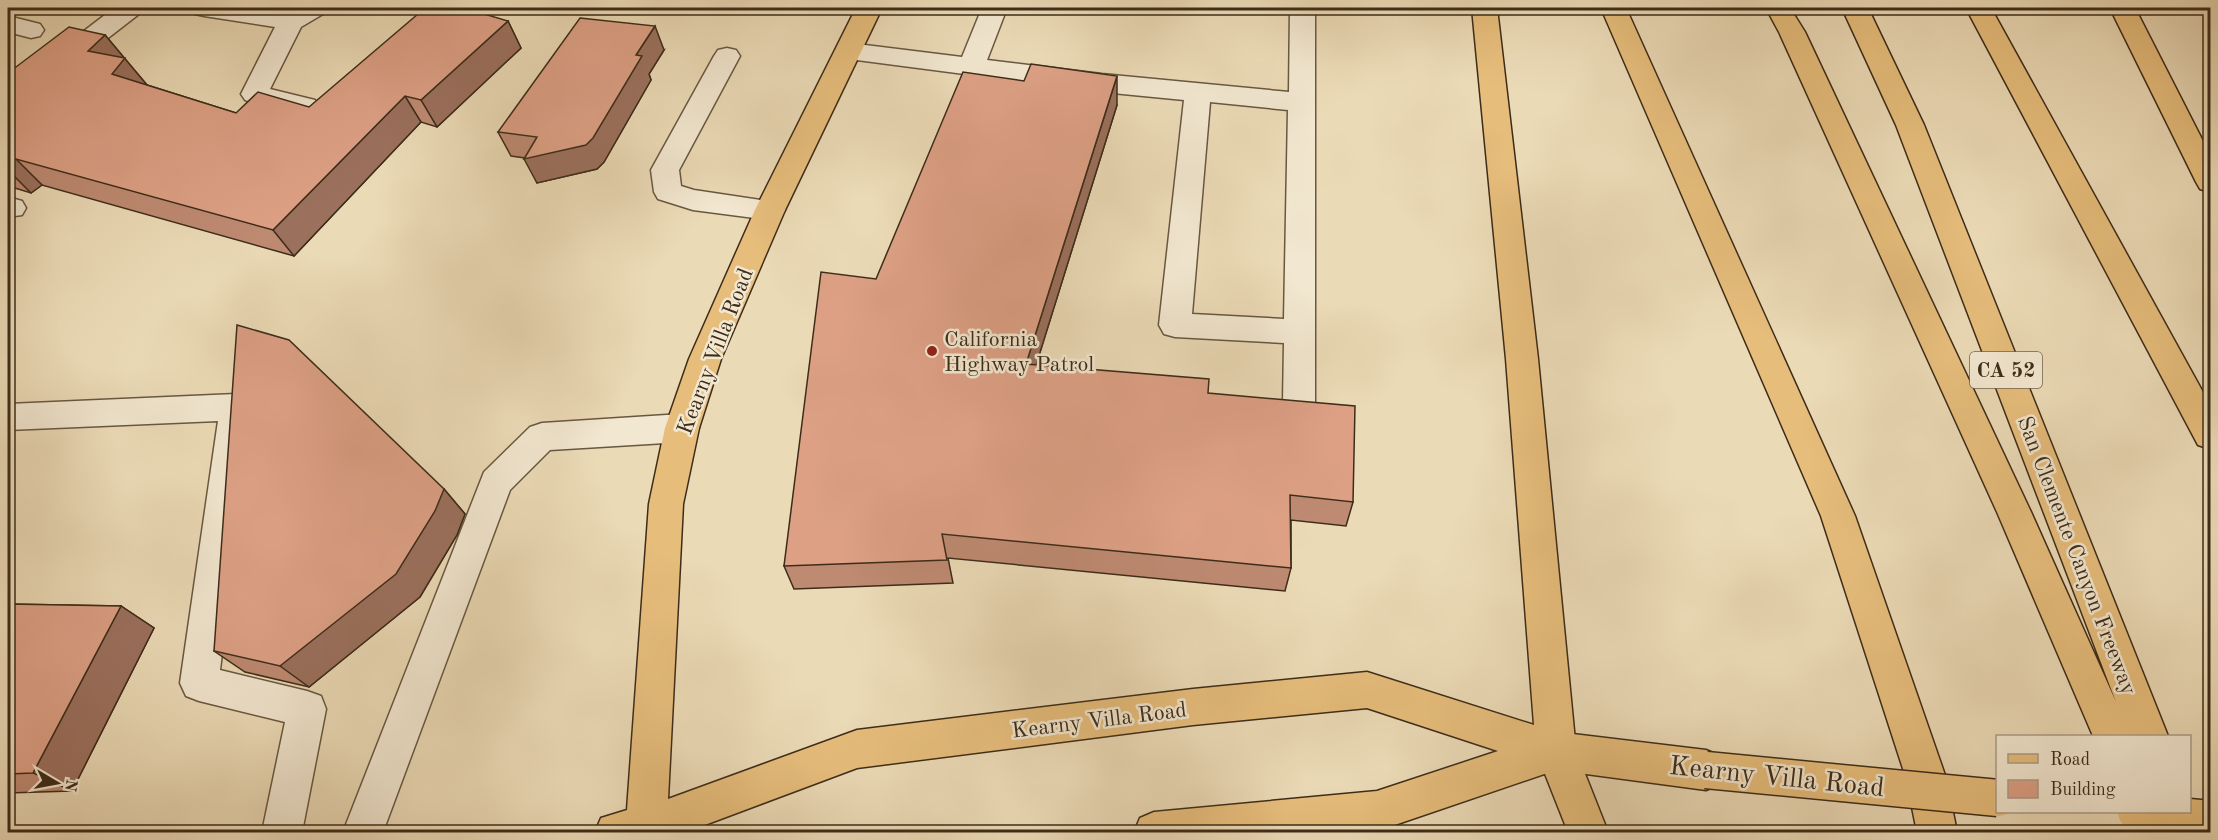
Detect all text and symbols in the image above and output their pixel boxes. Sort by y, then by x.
street label: Kearny Villa Road [674,266,758,438]
place label: California Highway Patrol [944,329,1094,376]
marker: California Highway Patrol [925,344,939,358]
road number: CA 52 [1970,352,2042,388]
street label: San Clemente Canyon Freeway [2013,413,2140,698]
street label: Kearny Villa Road [1010,699,1188,743]
legend [1996,735,2191,813]
text: Road [2050,751,2090,769]
north arrow [27,753,87,813]
street label: Kearny Villa Road [1668,753,1886,802]
text: N [61,778,79,793]
text: Building [2050,781,2116,799]

